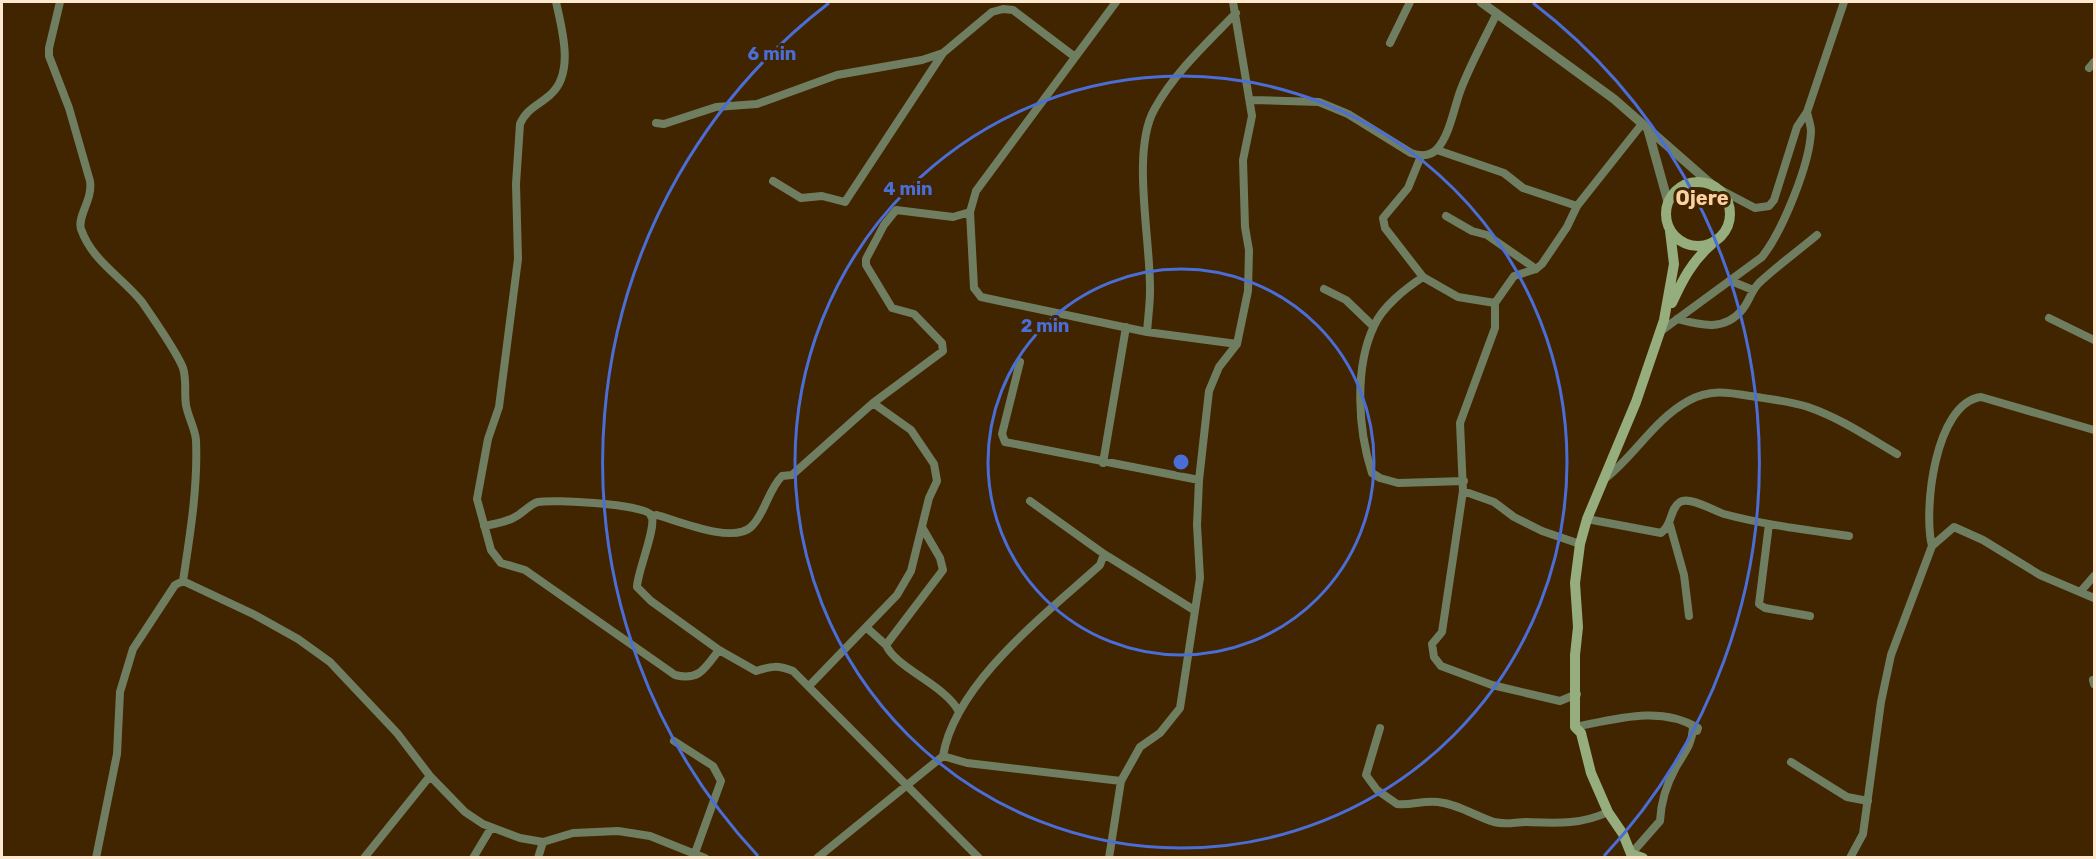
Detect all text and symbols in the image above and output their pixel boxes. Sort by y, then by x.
text: 6 min [748,43,796,65]
text: 4 min [883,178,933,200]
district label: Ojere [1675,186,1729,210]
text: 2 min [1021,315,1069,337]
centre of rings [1171,452,1191,472]

